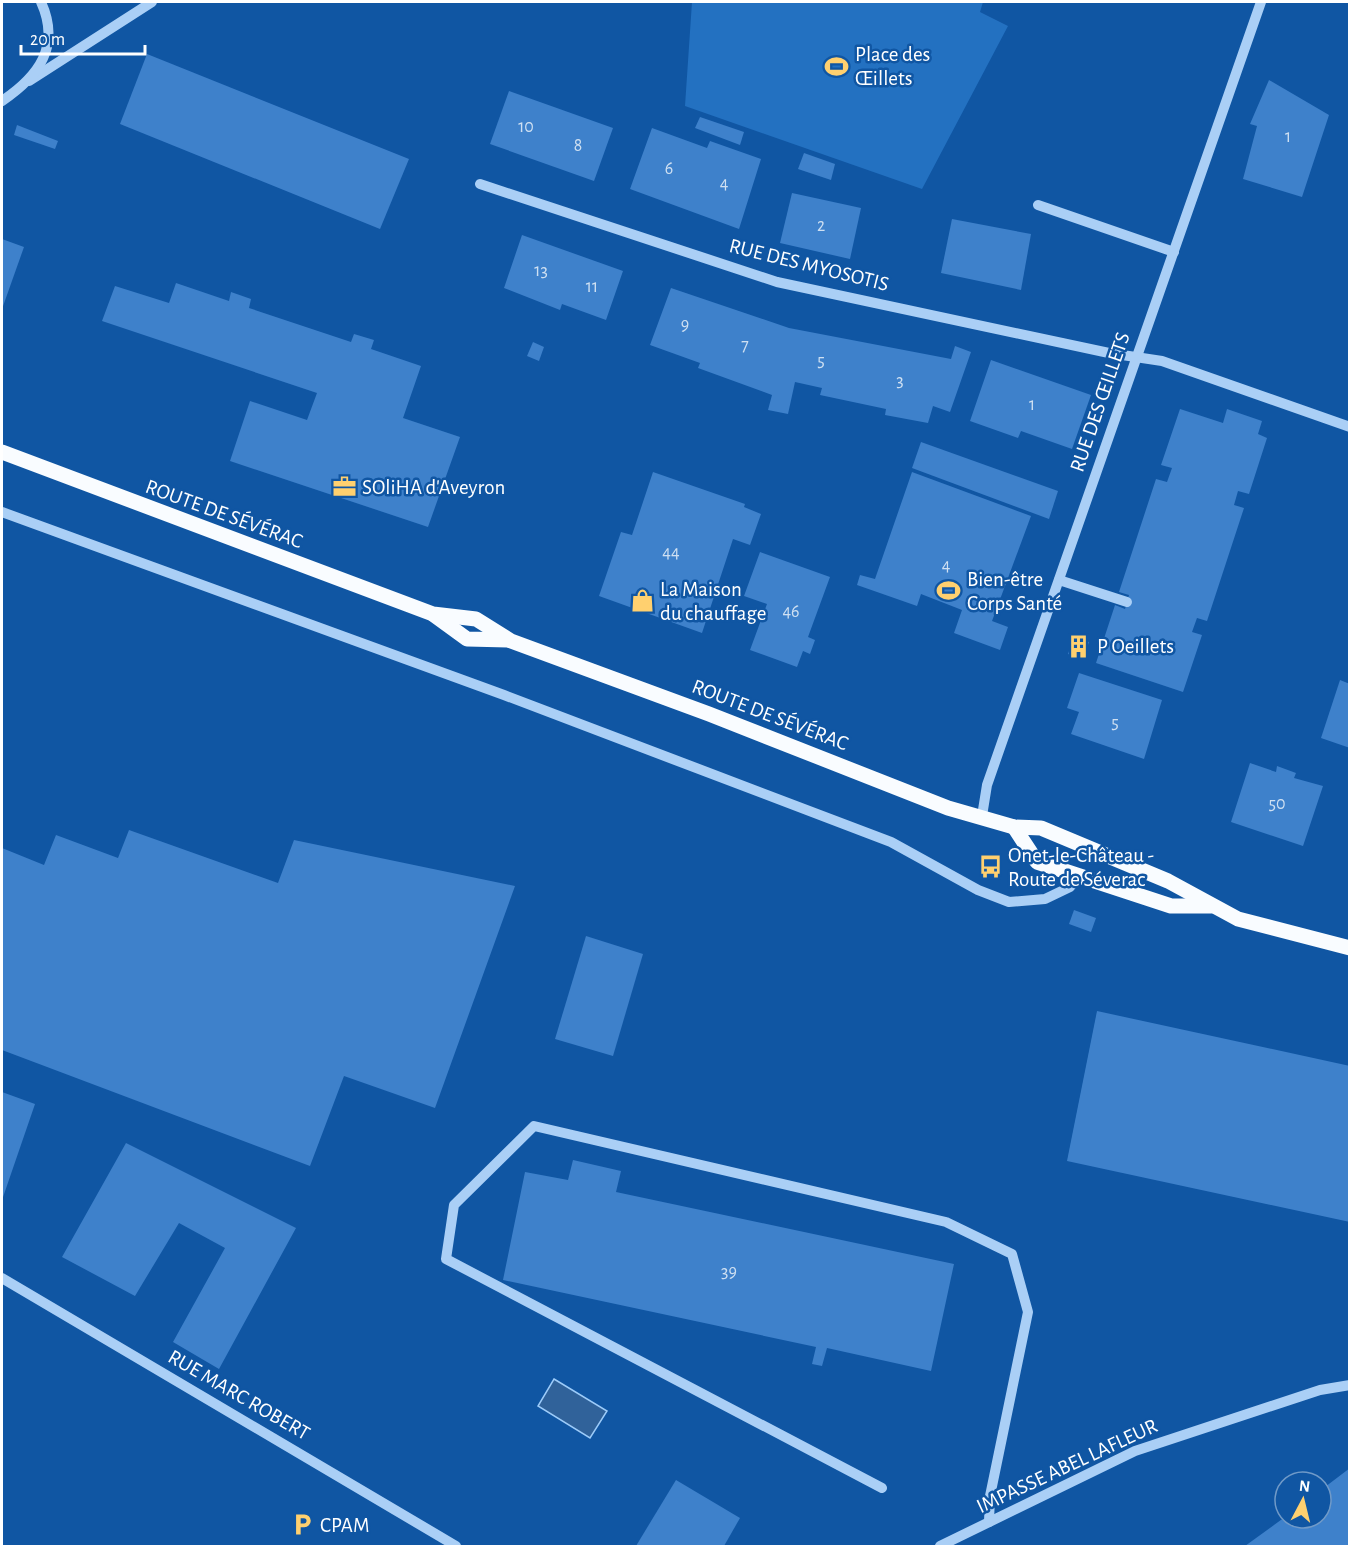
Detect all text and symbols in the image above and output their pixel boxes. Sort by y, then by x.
scale bar [21,18,146,56]
text: 20 m [30,31,65,49]
place label: Place des Œillets [855,44,930,89]
sports icon: Place des Œillets [824,53,850,79]
house number: 10 [518,118,534,136]
house number: 1 [1285,128,1291,146]
house number: 8 [574,137,582,155]
house number: 6 [665,160,673,178]
house number: 4 [720,175,729,193]
house number: 2 [817,217,825,235]
street label: RUE DES MYOSOTIS [727,235,891,295]
house number: 13 [534,262,548,280]
house number: 11 [586,278,598,296]
house number: 9 [681,316,689,334]
street label: RUE DES ŒILLETS [1066,329,1134,474]
house number: 7 [741,337,749,355]
house number: 5 [817,352,825,370]
house number: 3 [896,372,904,390]
house number: 1 [1029,396,1035,414]
street label: ROUTE DE SÉVÉRAC [143,474,306,552]
office icon: SOliHA d'Aveyron [331,474,357,500]
place label: SOliHA d'Aveyron [362,477,505,498]
house number: 44 [662,544,680,562]
house number: 4 [942,557,951,575]
place label: Bien-être Corps Santé [967,569,1062,614]
sports icon: Bien-être Corps Santé [936,578,962,604]
place label: La Maison du chauffage [660,579,766,624]
shop icon: La Maison du chauffage [629,588,655,614]
house number: 46 [782,603,800,621]
building icon: P Oeillets [1066,633,1092,659]
place label: P Oeillets [1097,636,1174,657]
street label: ROUTE DE SÉVÉRAC [689,674,852,754]
house number: 5 [1111,714,1119,732]
house number: 50 [1268,795,1286,813]
place label: Onet-le-Château - Route de Séverac [1008,845,1154,890]
bus stop icon: Onet-le-Château - Route de Séverac [977,854,1003,880]
house number: 39 [721,1263,737,1281]
street label: RUE MARC ROBERT [165,1346,313,1444]
street label: IMPASSE ABEL LAFLEUR [973,1415,1161,1517]
north arrow [1273,1470,1333,1530]
text: N [1298,1477,1311,1495]
parking icon: CPAM [289,1512,315,1538]
place label: CPAM [320,1515,370,1536]

